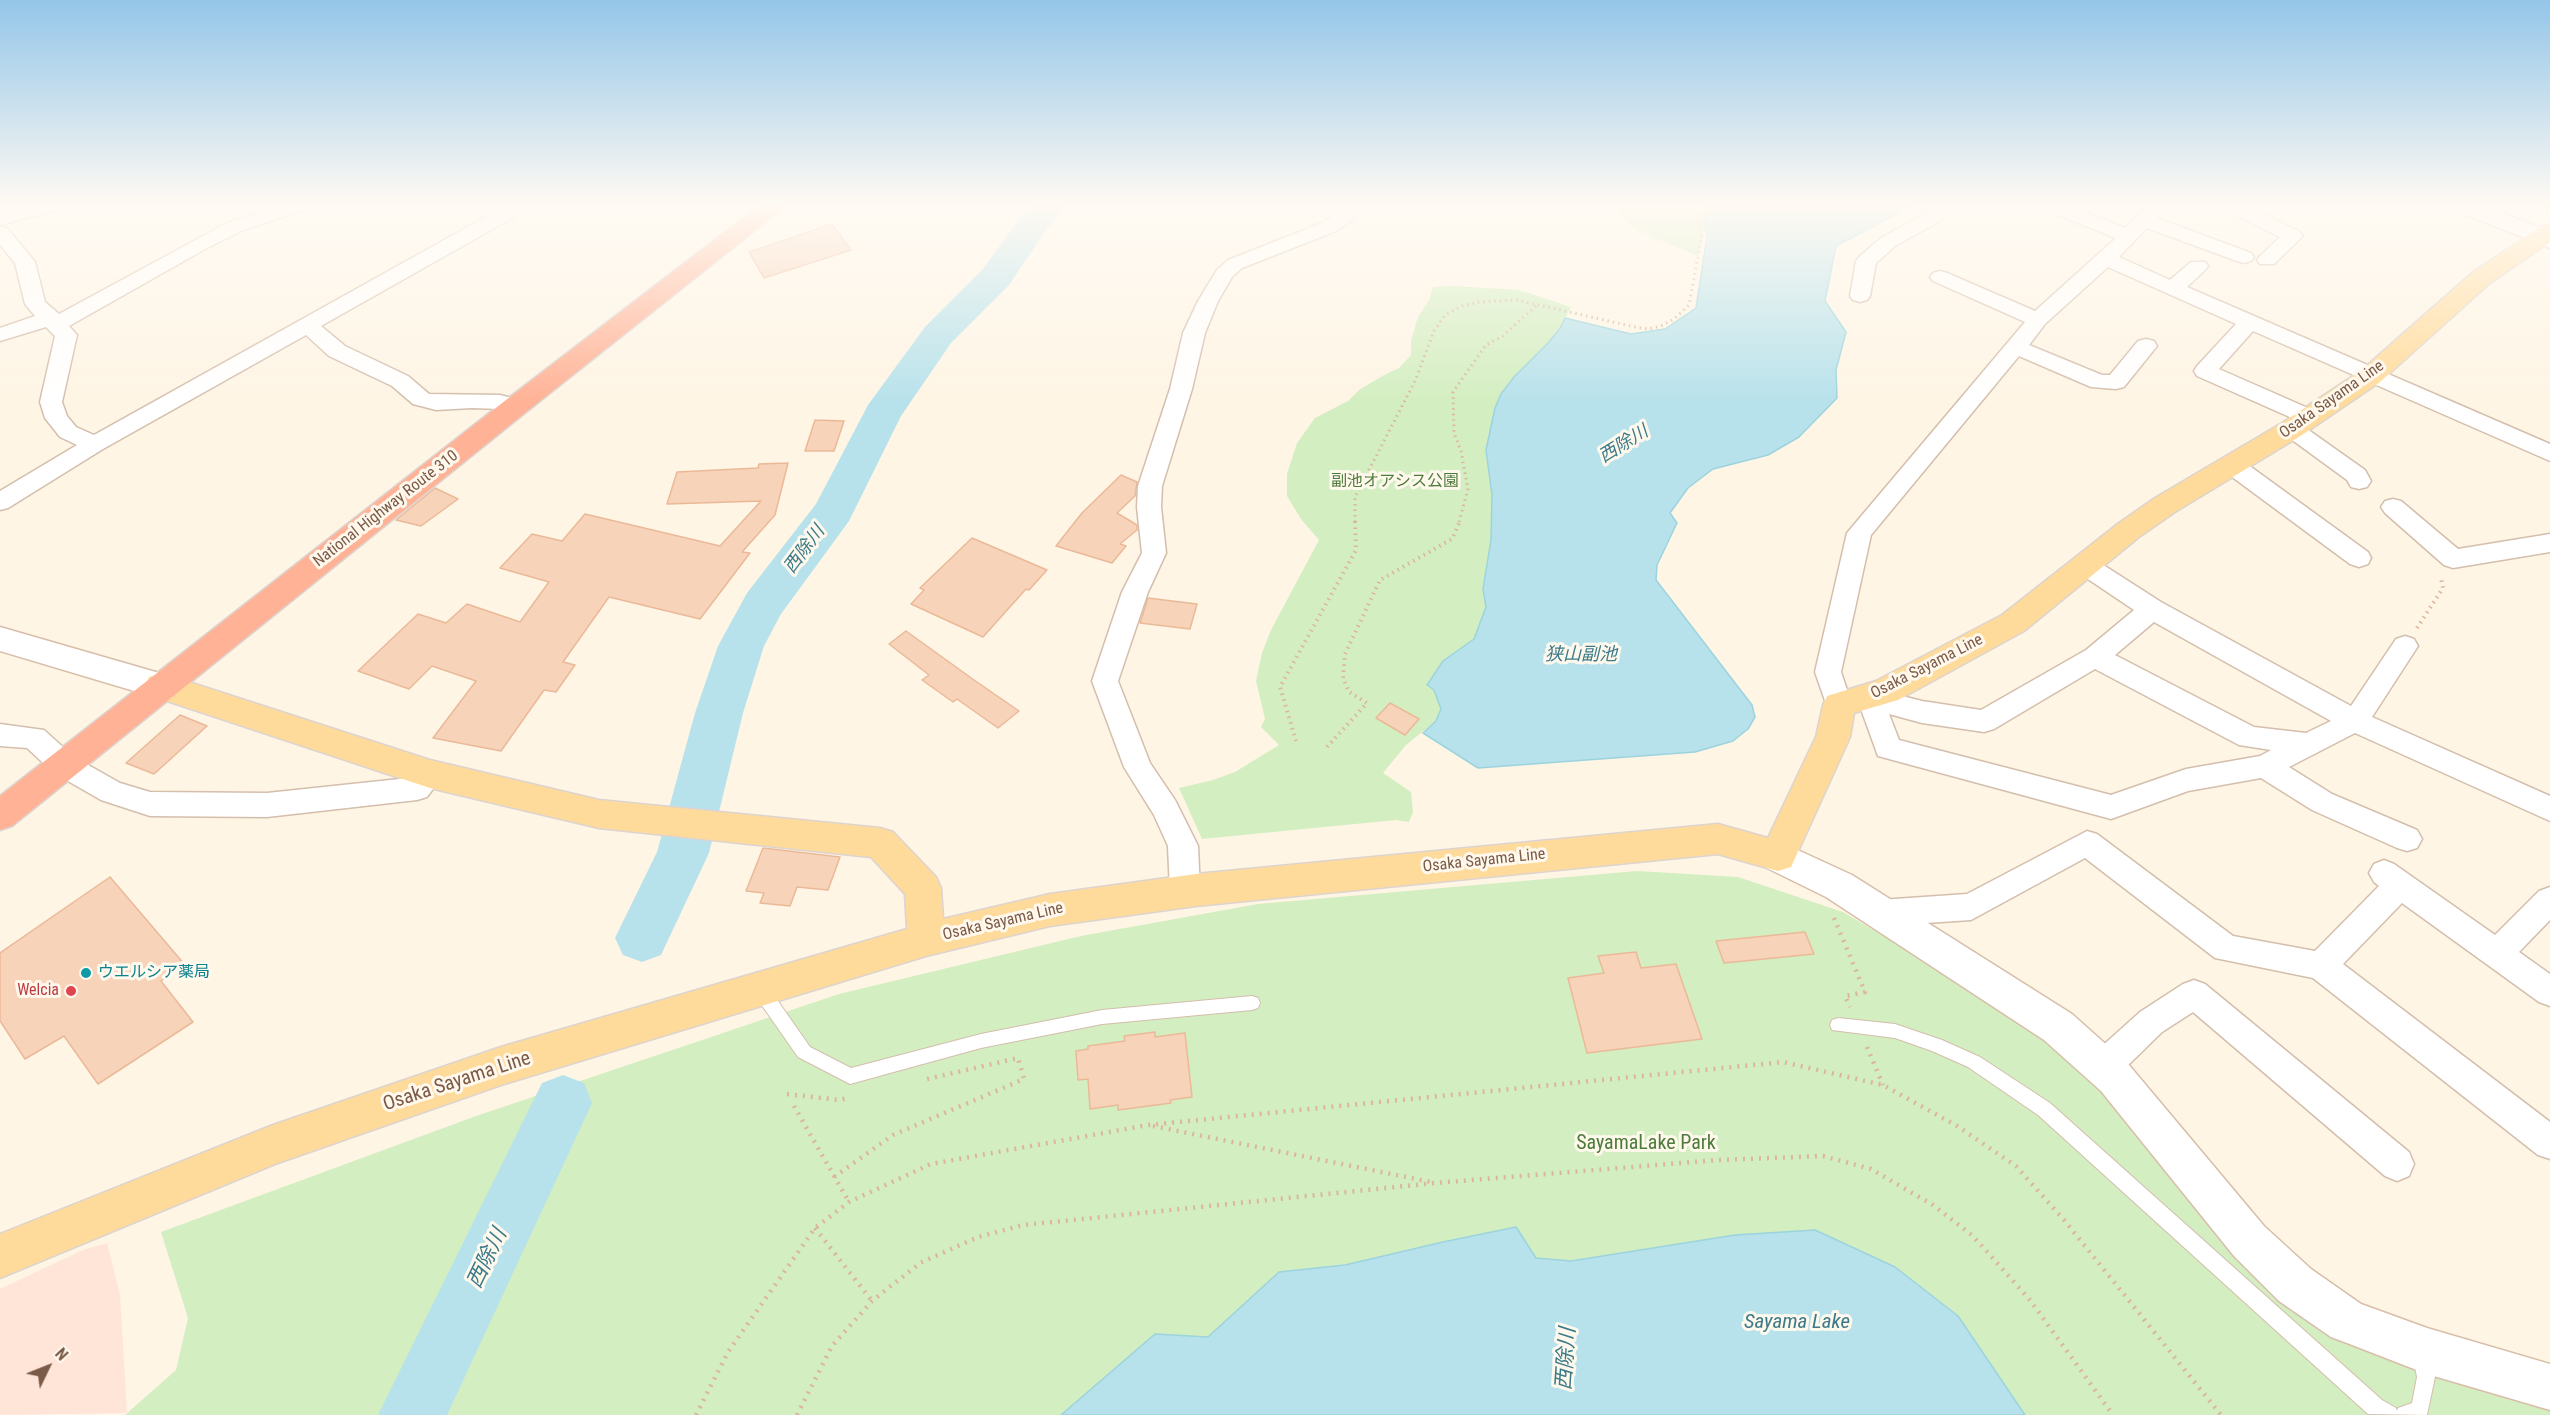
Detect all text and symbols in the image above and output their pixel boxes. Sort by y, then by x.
street label: Osaka Sayama Line [2276,357,2388,443]
water label: 西除川 [1595,422,1653,468]
street label: National Highway Route 310 [310,447,462,571]
park label: 副池オアシス公園 [1331,472,1459,492]
water label: 西除川 [780,522,830,578]
street label: Osaka Sayama Line [1868,631,1986,703]
water label: 狭山副池 [1545,644,1617,666]
street label: Osaka Sayama Line [1422,845,1546,877]
street label: Osaka Sayama Line [941,899,1065,945]
place label: ウエルシア薬局 [98,963,210,983]
marker: ウエルシア薬局 [79,966,93,980]
place label: Welcia [17,981,59,1001]
marker: Welcia [64,984,78,998]
street label: Osaka Sayama Line [380,1047,534,1117]
park label: SayamaLake Park [1576,1132,1716,1156]
water label: 西除川 [463,1225,513,1293]
water label: Sayama Lake [1744,1310,1850,1336]
water label: 西除川 [1552,1327,1582,1391]
north arrow [18,1337,78,1397]
text: N [51,1344,72,1364]

